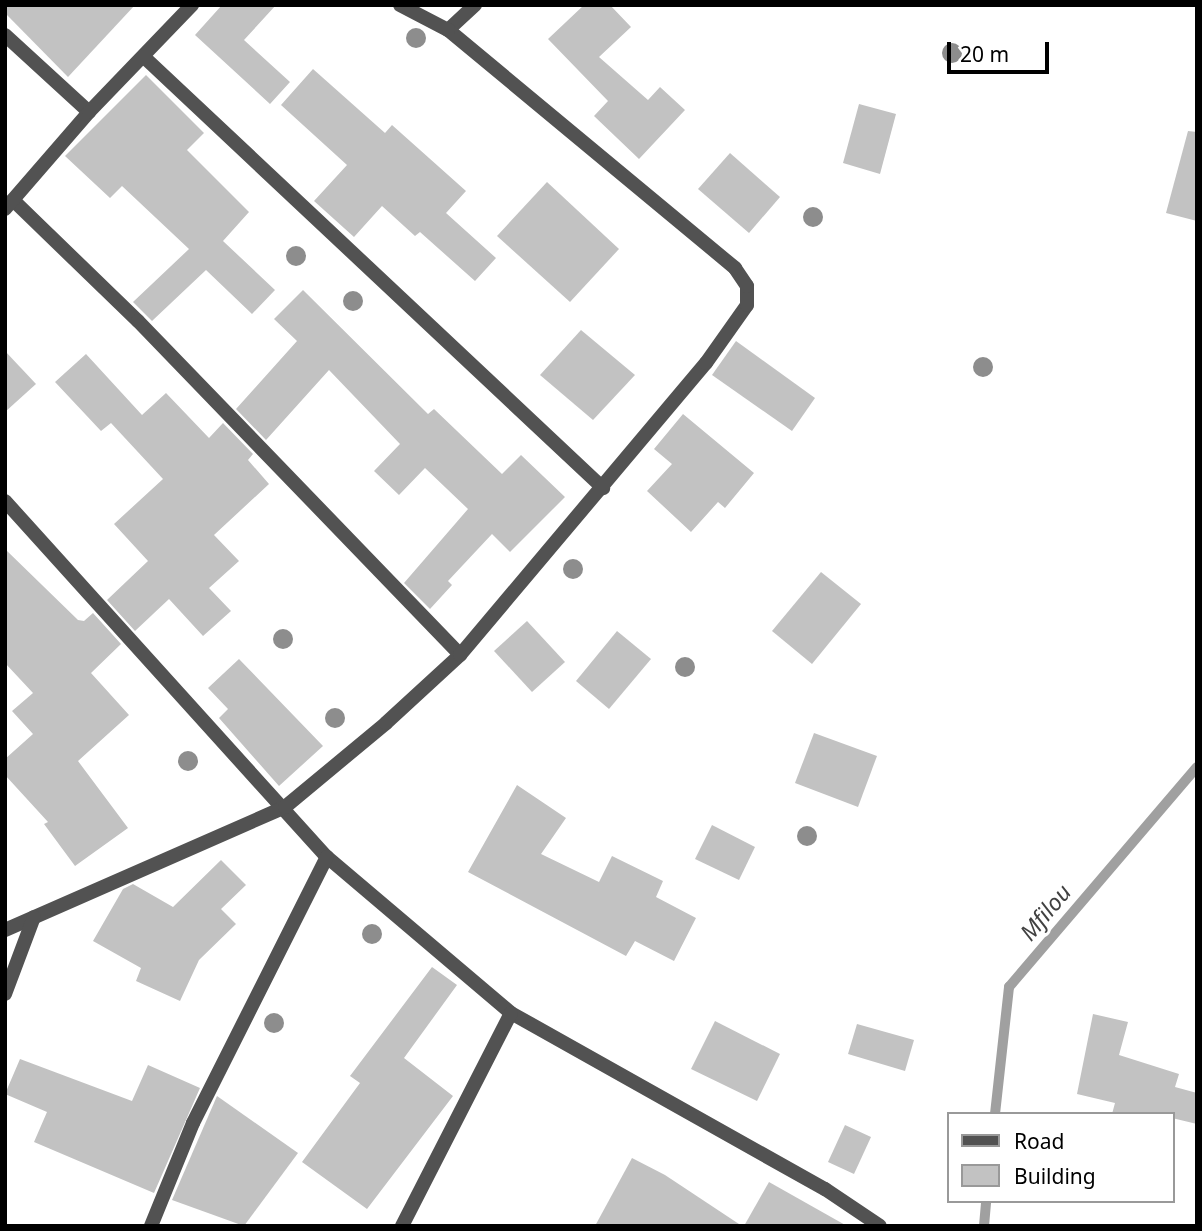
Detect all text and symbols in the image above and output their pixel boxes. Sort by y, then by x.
scale bar [950,28,1052,72]
text: 20 m [960,40,1009,68]
water label: Mfilou [1014,878,1076,946]
legend [946,1112,1174,1203]
text: Road [1014,1127,1064,1155]
text: Building [1014,1162,1096,1190]

